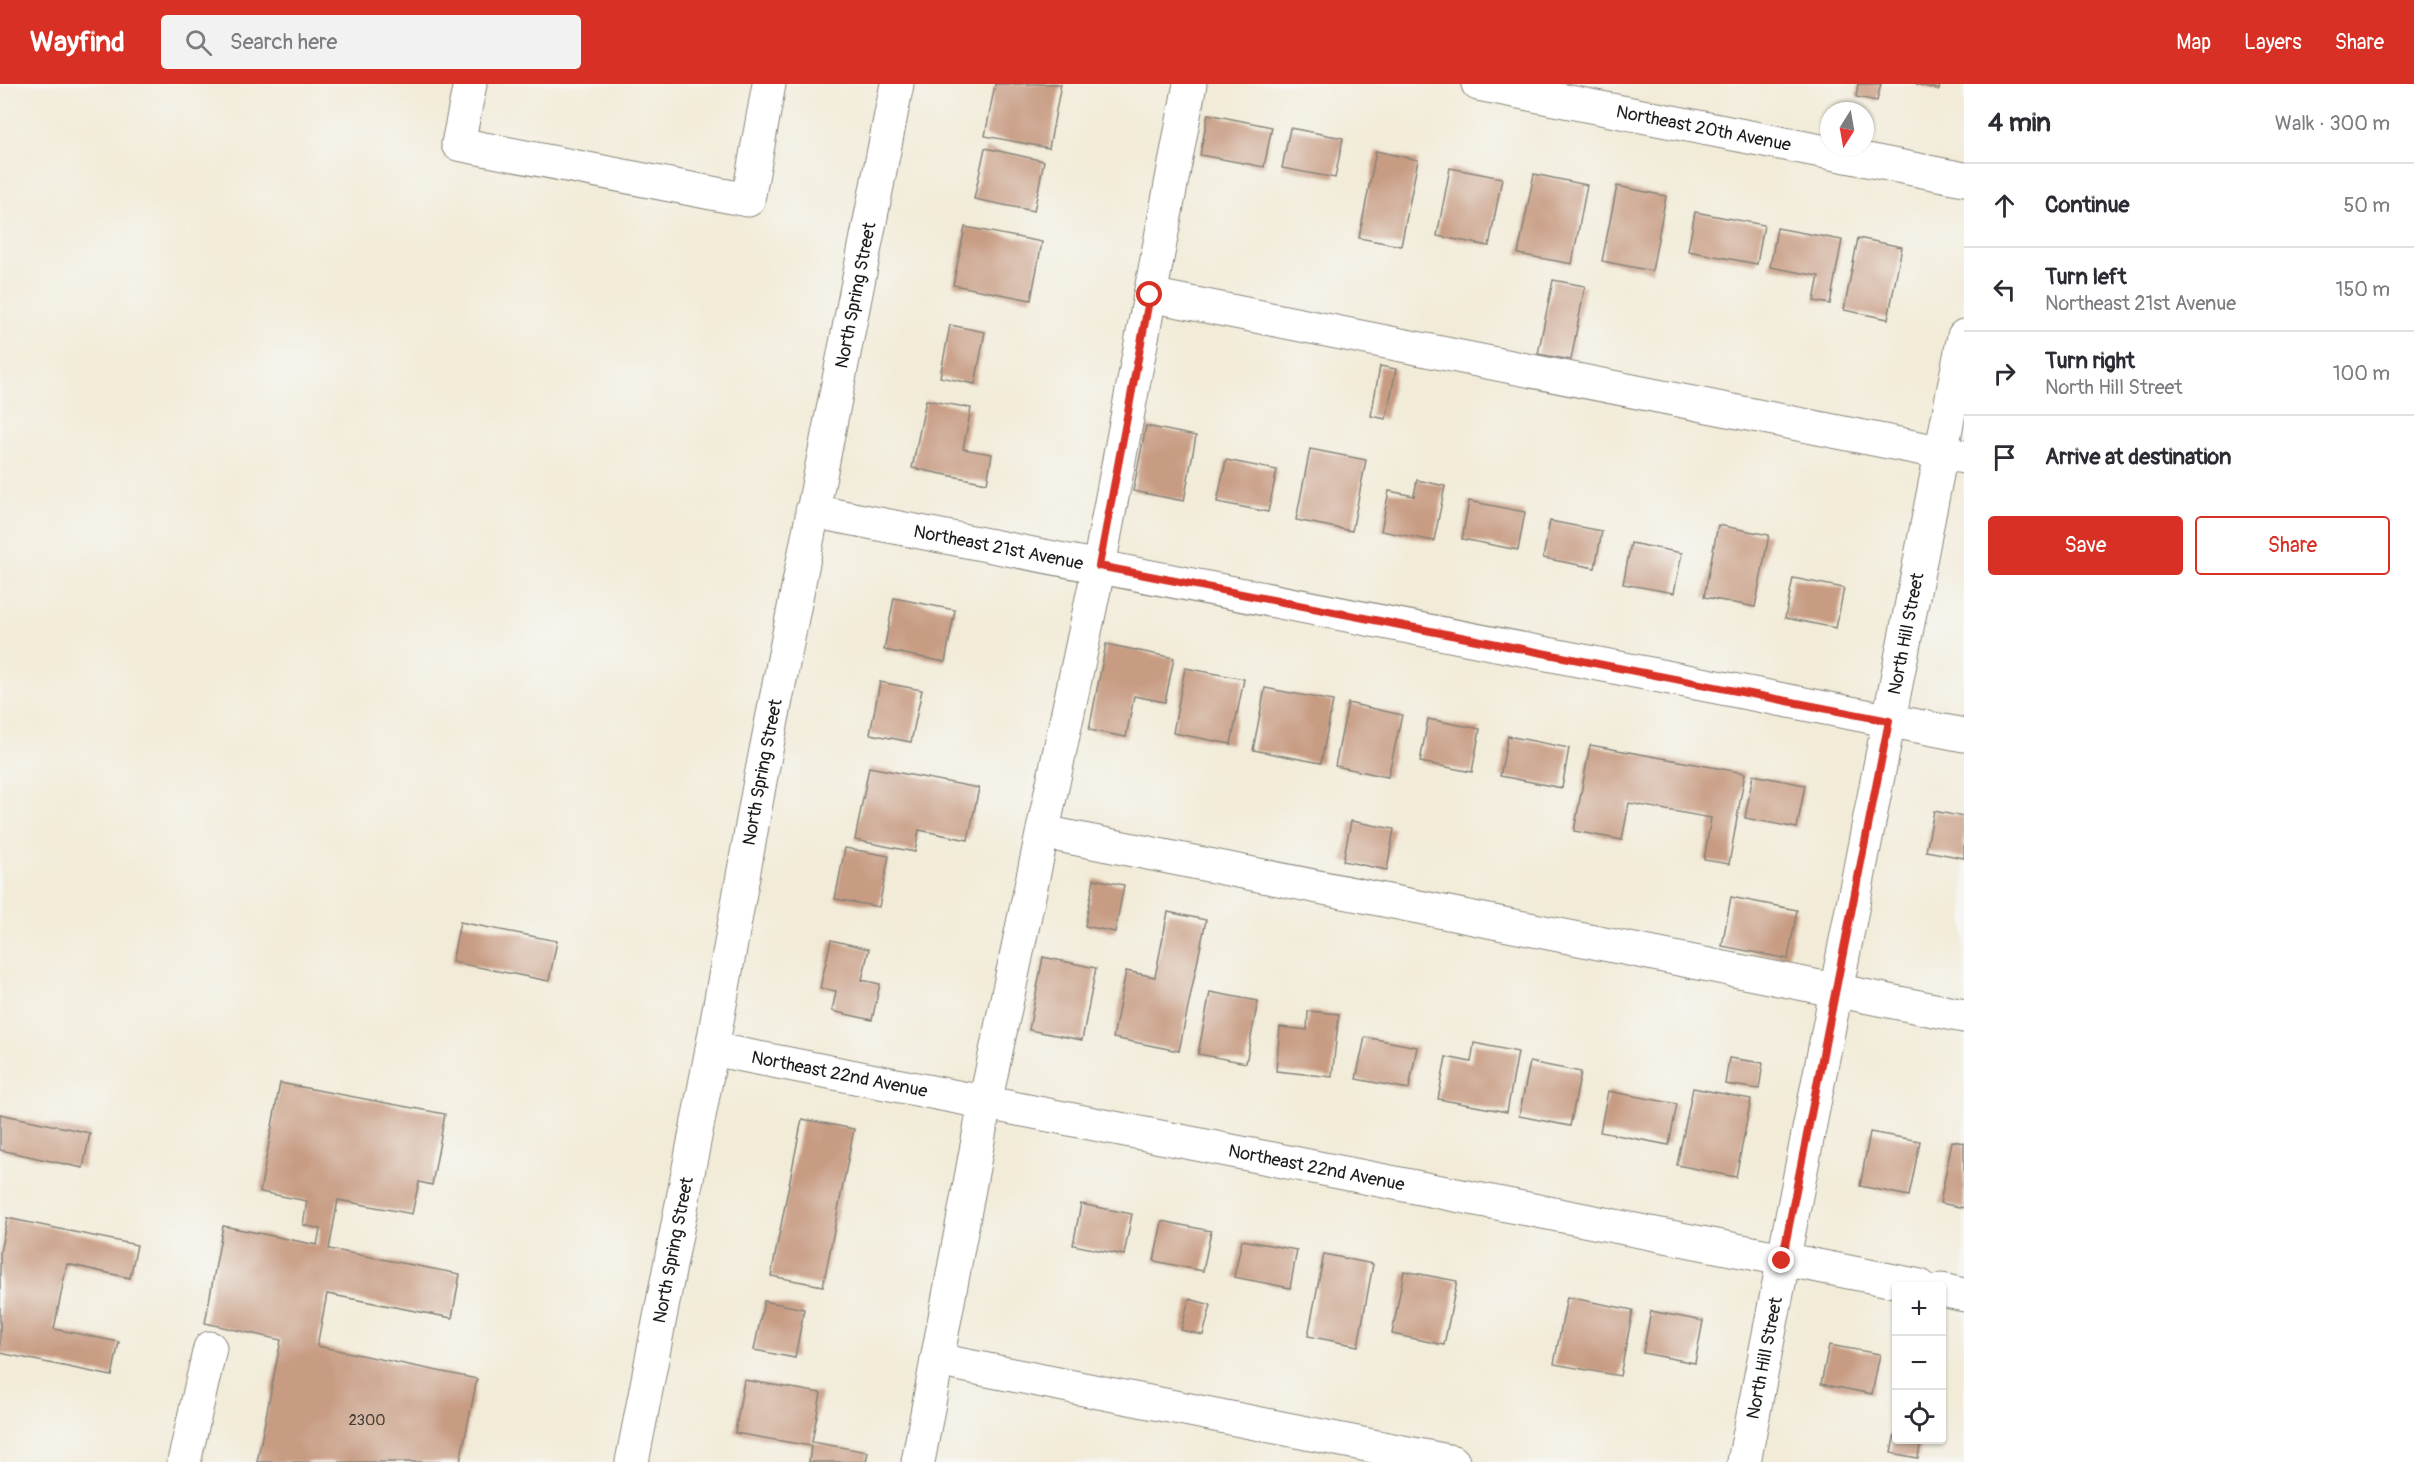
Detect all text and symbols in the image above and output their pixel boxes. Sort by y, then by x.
search box [161,15,581,69]
text: Wayfind [30,25,125,60]
icon: search [182,26,215,59]
text: Search here [230,28,337,56]
text: Map [2176,29,2211,56]
text: Layers [2244,29,2302,56]
text: Share [2335,29,2384,56]
street label: Northeast 20th Avenue [1614,100,1793,156]
north arrow [1820,102,1874,156]
text: 4 min [1988,107,2051,139]
text: Walk · 300 m [2275,111,2390,136]
icon: ahead [1988,189,2021,222]
text: Continue [2045,191,2129,219]
text: 50 m [2343,193,2390,218]
street label: North Spring Street [830,219,881,370]
text: Turn left [2045,263,2127,291]
icon: left [1988,273,2021,306]
text: 150 m [2336,277,2390,302]
route start [1136,281,1162,307]
text: Northeast 21st Avenue [2045,291,2236,316]
text: Turn right [2045,347,2135,375]
icon: right [1988,357,2021,390]
text: 100 m [2333,361,2390,386]
text: North Hill Street [2045,375,2183,400]
icon: arrive [1988,441,2021,474]
text: Arrive at destination [2045,443,2231,471]
button: Save [1988,516,2183,575]
button: Share [2195,516,2390,575]
street label: Northeast 21st Avenue [912,520,1085,575]
street label: North Hill Street [1883,570,1929,697]
street label: North Spring Street [737,696,787,847]
street label: Northeast 22nd Avenue [750,1046,930,1103]
street label: Northeast 22nd Avenue [1226,1139,1407,1196]
street label: North Spring Street [648,1174,699,1325]
route end [1768,1247,1794,1273]
map controls [1892,1282,1946,1444]
button: + [1892,1282,1946,1336]
street label: North Hill Street [1741,1294,1788,1421]
button: − [1892,1336,1946,1390]
button: locate [1892,1390,1946,1444]
house number: 2300 [349,1411,385,1430]

